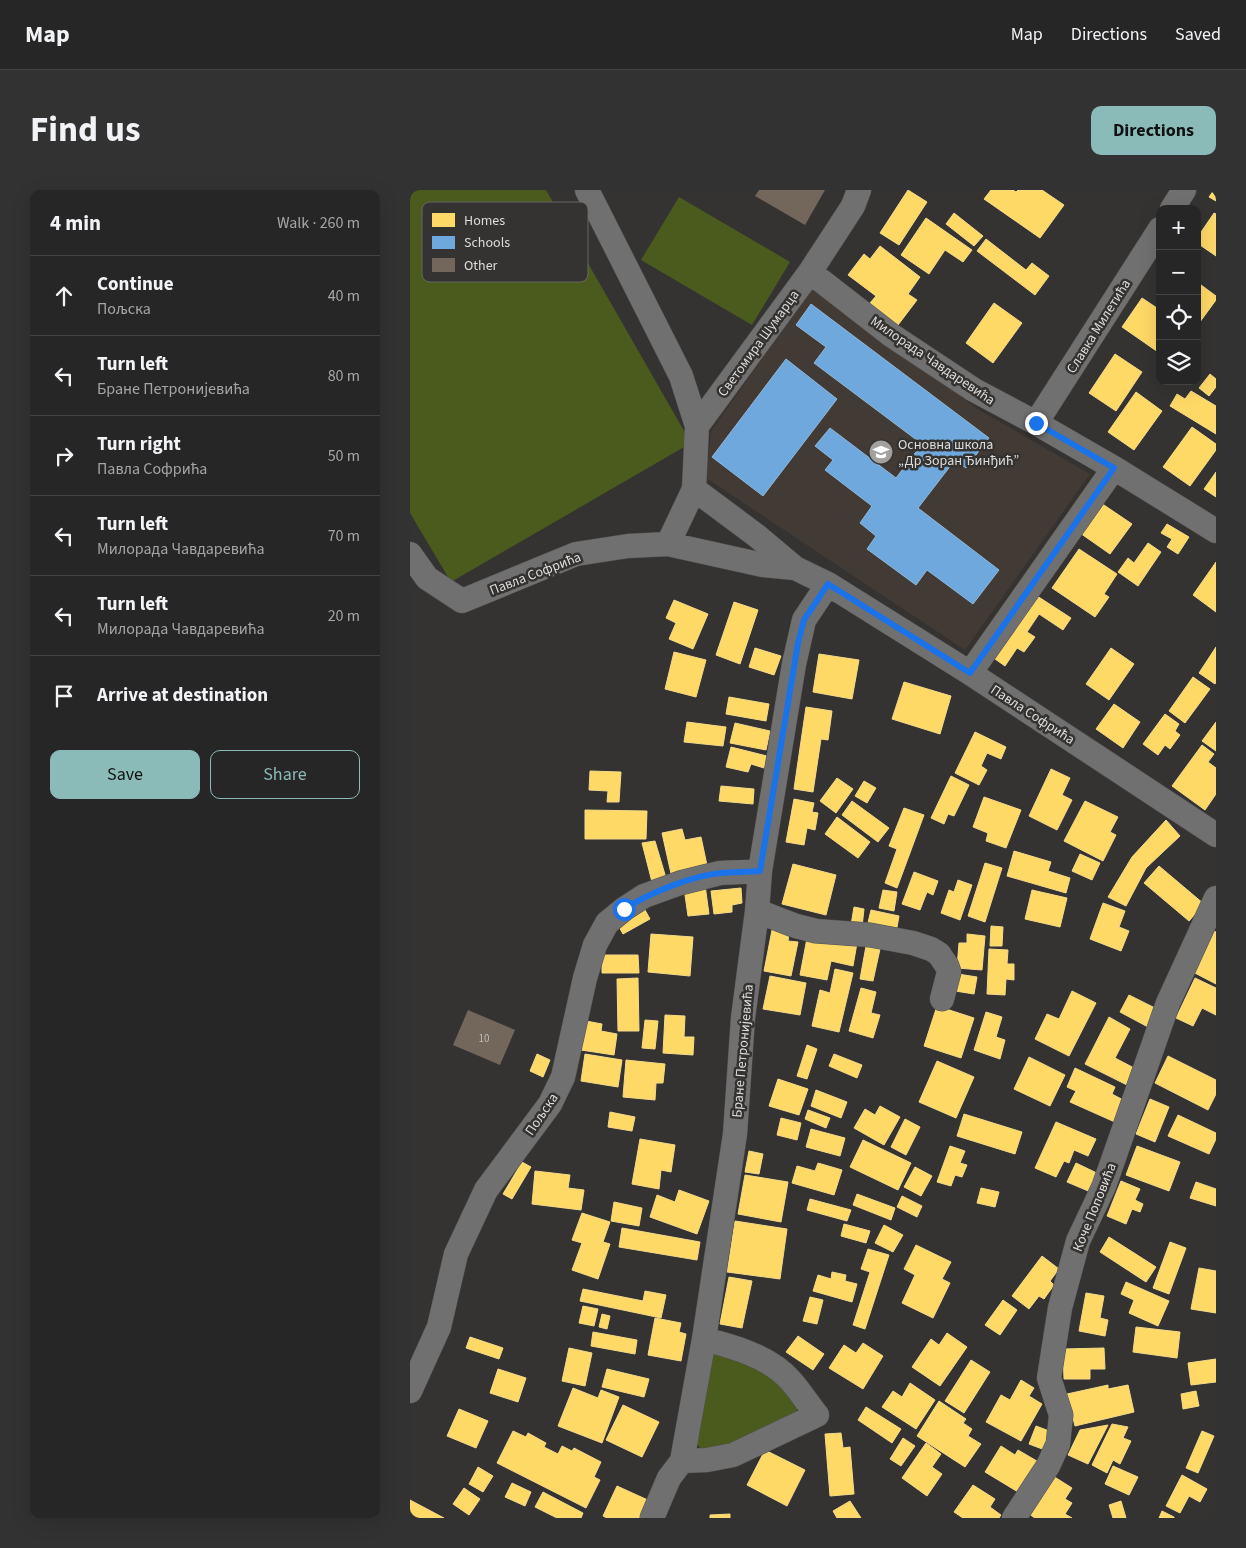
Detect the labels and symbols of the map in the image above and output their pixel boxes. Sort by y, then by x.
legend [422,202,588,282]
text: Homes [464,211,505,231]
text: Schools [464,233,510,253]
text: Other [464,256,498,276]
street label: Славка Милетића [1062,276,1136,377]
street label: Светомира Шумарца [713,286,804,401]
street label: Милорада Чавдаревића [866,312,999,410]
route end [1025,412,1048,435]
place label: Основна школа „Др Зоран Ђинђић” [898,435,1019,471]
school or university icon: Основна школа „Др Зоран Ђинђић” [868,439,894,465]
street label: Павла Софрића [487,547,584,601]
street label: Павла Софрића [986,680,1078,750]
route start [613,898,636,921]
street label: Бране Петронијевића [727,984,759,1119]
house number: 10 [479,1031,489,1046]
street label: Пољска [520,1089,563,1140]
street label: Коче Поповића [1068,1160,1122,1255]

